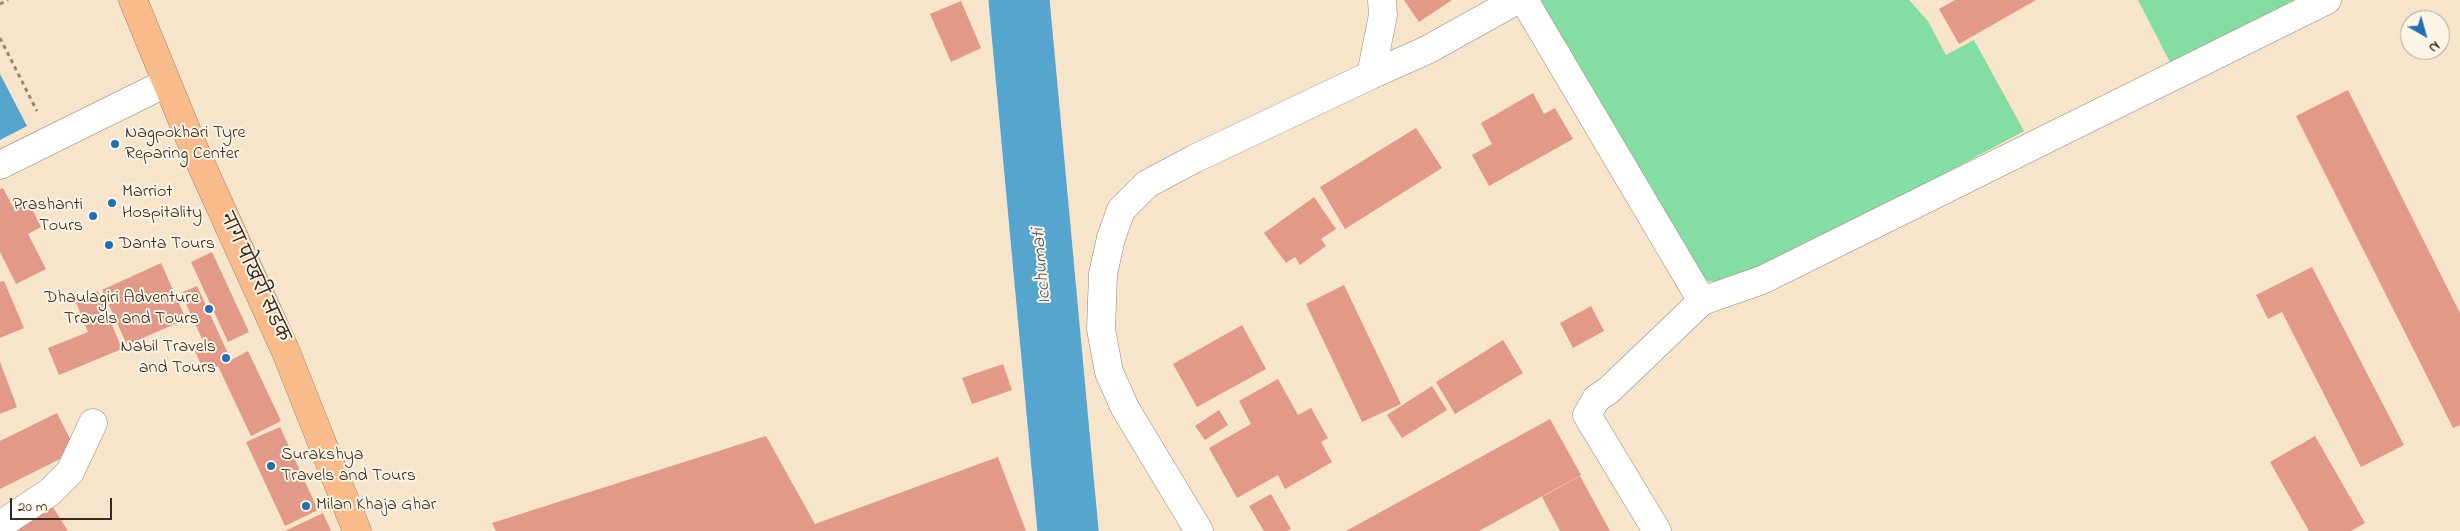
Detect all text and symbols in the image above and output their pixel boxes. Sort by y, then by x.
north arrow [2400,10,2450,60]
text: N [2424,35,2444,58]
place label: Nagpokhari Tyre Reparing Center [125,123,246,166]
marker: Nagpokhari Tyre Reparing Center [109,138,121,150]
place label: Marriot Hospitality [122,182,202,224]
place label: Prashanti Tours [13,195,83,238]
marker: Marriot Hospitality [106,197,118,209]
marker: Prashanti Tours [87,210,99,222]
street label: नाग पोखरी सडक [214,210,292,346]
water label: Icchumati [1028,227,1058,305]
place label: Danta Tours [119,234,215,256]
marker: Danta Tours [103,239,115,251]
place label: Dhaulagiri Adventure Travels and Tours [44,288,199,330]
marker: Dhaulagiri Adventure Travels and Tours [203,303,215,315]
place label: Nabil Travels and Tours [121,337,216,379]
marker: Nabil Travels and Tours [220,352,232,364]
place label: Surakshya Travels and Tours [281,445,416,488]
marker: Surakshya Travels and Tours [265,460,277,472]
scale bar [12,488,115,520]
place label: Milan Khaja Ghar [316,495,436,517]
text: 20 m [18,496,47,518]
marker: Milan Khaja Ghar [300,500,312,512]

